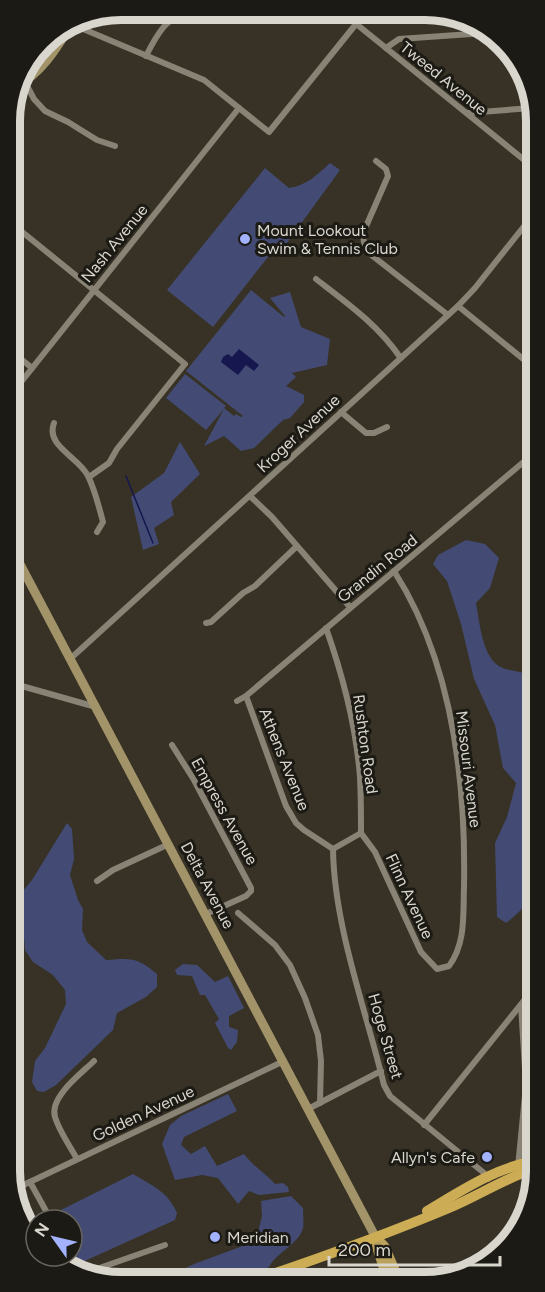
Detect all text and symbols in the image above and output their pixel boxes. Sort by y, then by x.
street label: Tweed Avenue [397,38,491,119]
street label: Nash Avenue [77,200,152,286]
place label: Mount Lookout Swim & Tennis Club [257,221,398,258]
marker: Mount Lookout Swim & Tennis Club [238,232,252,246]
street label: Kroger Avenue [253,390,344,476]
street label: Grandin Road [333,530,421,606]
street label: Rushton Road [349,693,382,795]
street label: Athens Avenue [255,705,314,814]
street label: Missouri Avenue [452,710,485,829]
street label: Empress Avenue [187,754,262,868]
street label: Delta Avenue [177,839,238,932]
street label: Flinn Avenue [382,851,438,942]
street label: Hoge Street [364,991,407,1081]
street label: Golden Avenue [89,1081,197,1145]
place label: Allyn's Cafe [391,1148,475,1167]
marker: Allyn's Cafe [480,1150,494,1164]
north arrow [24,1208,84,1268]
text: N [31,1219,53,1240]
place label: Meridian [227,1228,289,1247]
scale bar [329,1229,500,1267]
marker: Meridian [208,1230,222,1244]
text: 200 m [338,1239,391,1261]

